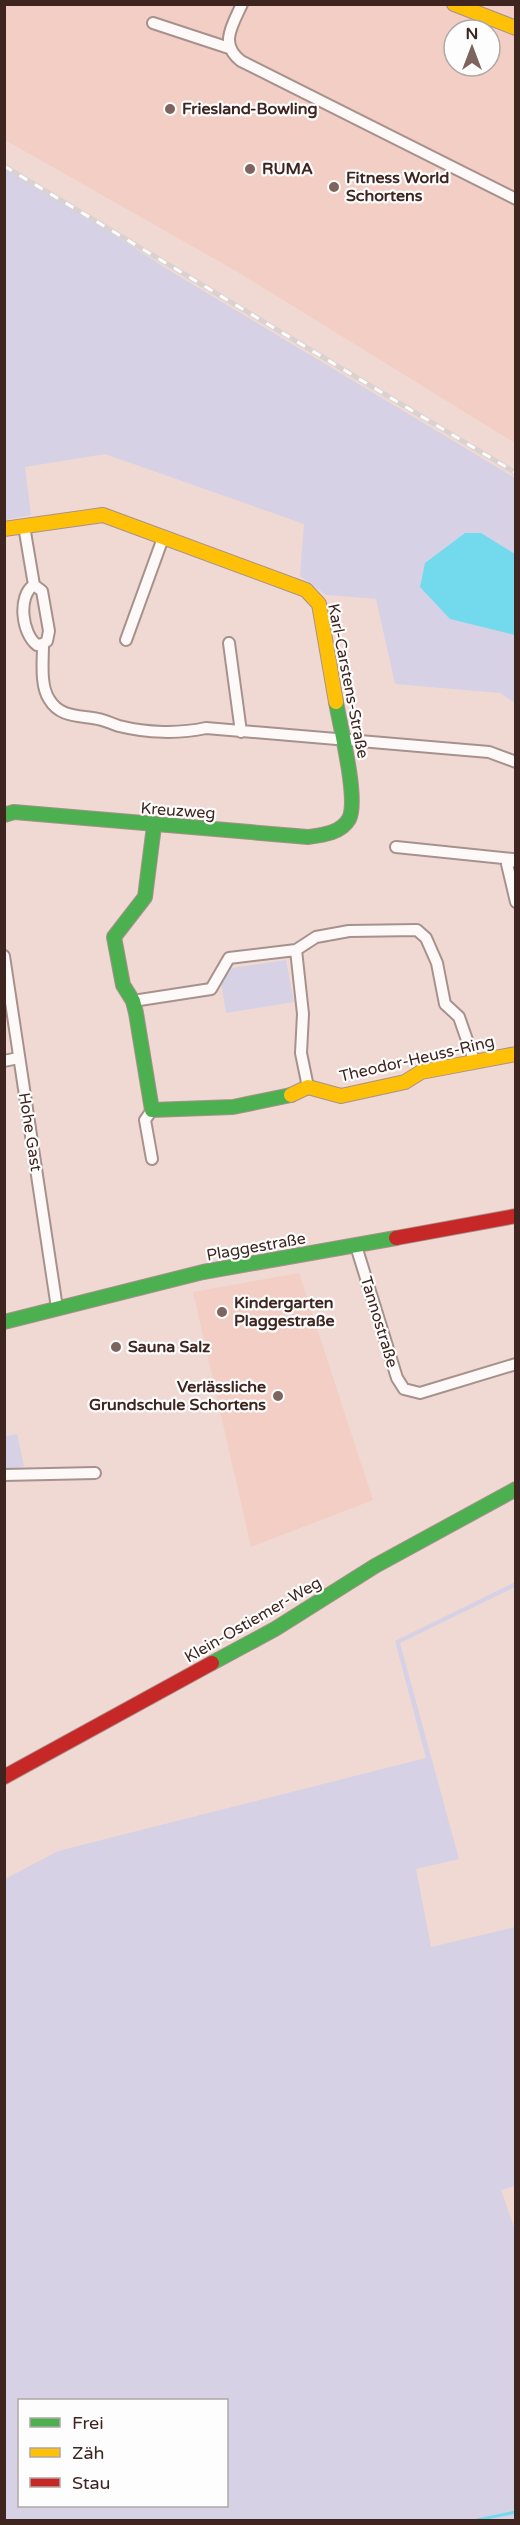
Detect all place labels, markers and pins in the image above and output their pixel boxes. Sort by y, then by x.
place label: Friesland-Bowling [182,99,318,119]
marker: Friesland-Bowling [163,102,177,116]
place label: RUMA [262,159,313,179]
marker: RUMA [243,162,257,176]
place label: Fitness World Schortens [346,168,449,206]
marker: Fitness World Schortens [327,180,341,194]
place label: Kindergarten Plaggestraße [234,1293,335,1331]
marker: Kindergarten Plaggestraße [215,1305,229,1319]
place label: Sauna Salz [128,1337,210,1357]
marker: Sauna Salz [109,1340,123,1354]
place label: Verlässliche Grundschule Schortens [89,1377,266,1415]
marker: Verlässliche Grundschule Schortens [271,1389,285,1403]

